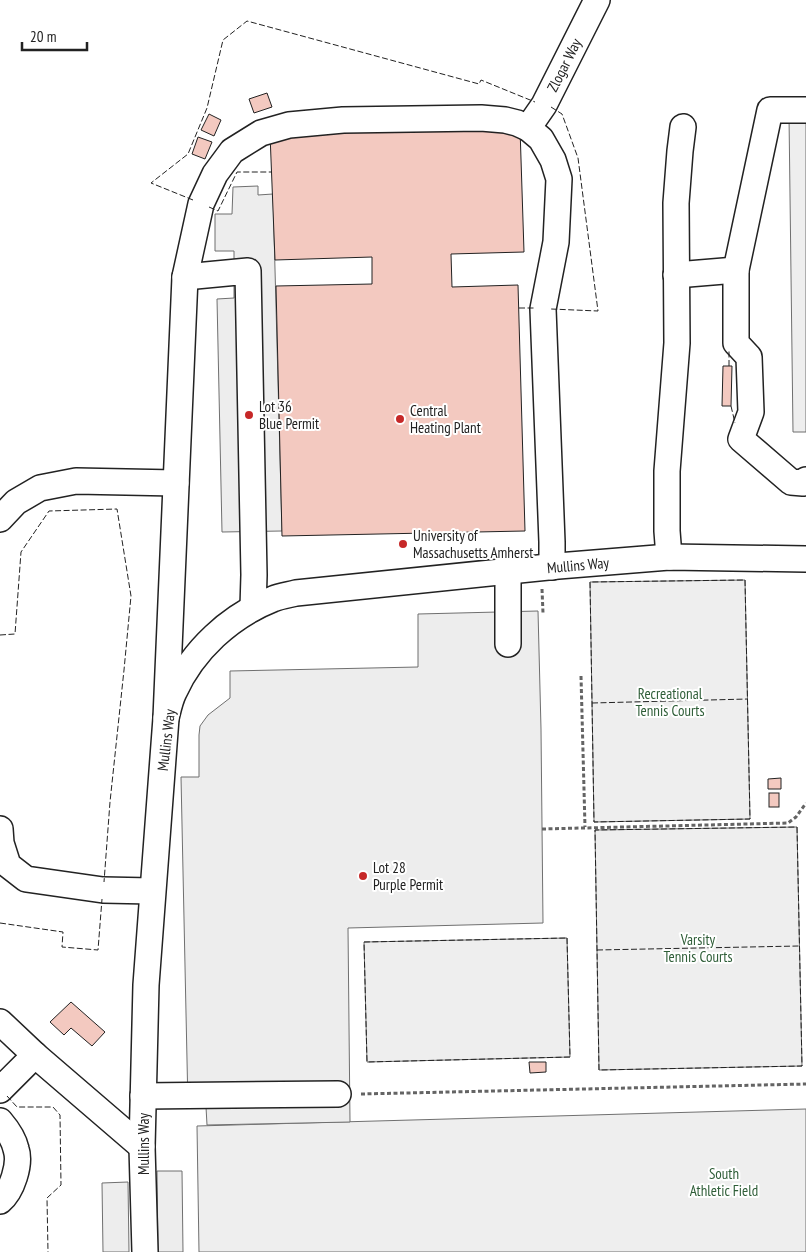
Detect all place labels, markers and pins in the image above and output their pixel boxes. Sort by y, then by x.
place label: Lot 36 Blue Permit [259,397,319,433]
place label: Central Heating Plant [410,401,481,437]
marker: Lot 36 Blue Permit [243,409,255,421]
marker: Central Heating Plant [394,413,406,425]
place label: University of Massachusetts Amherst [413,526,533,562]
marker: University of Massachusetts Amherst [397,538,409,550]
place label: Lot 28 Purple Permit [373,858,443,894]
marker: Lot 28 Purple Permit [357,870,369,882]

